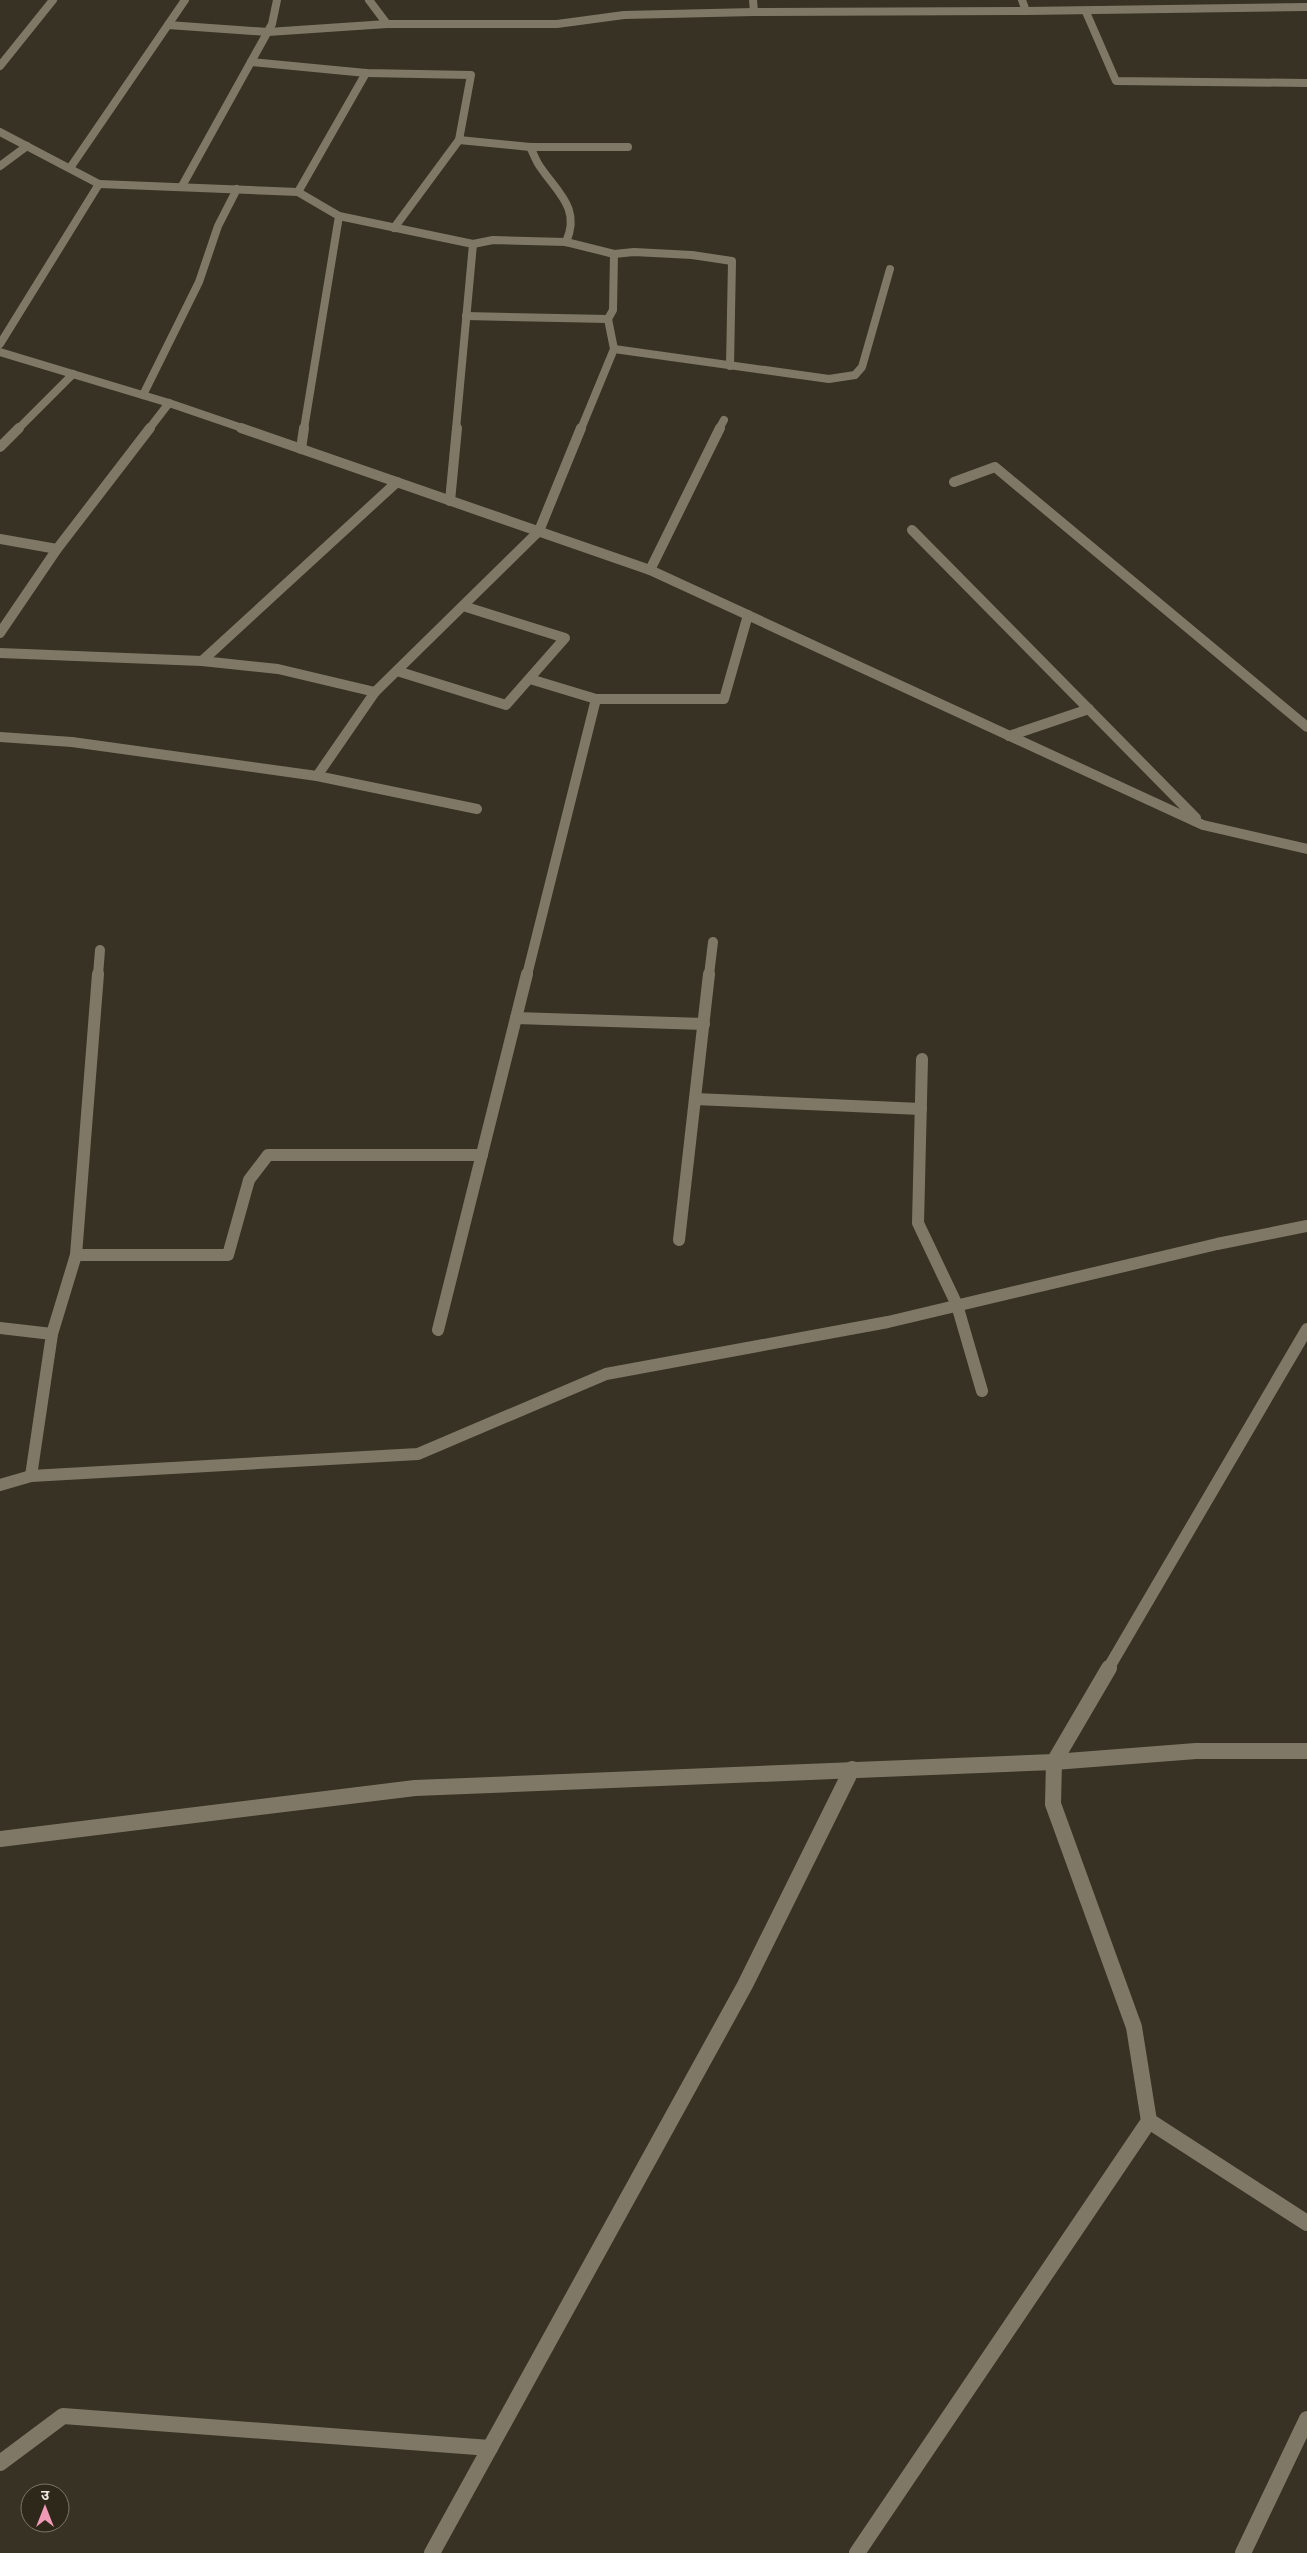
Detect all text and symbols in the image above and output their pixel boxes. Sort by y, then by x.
north arrow [20,2483,70,2533]
text: उ [41,2487,50,2503]

